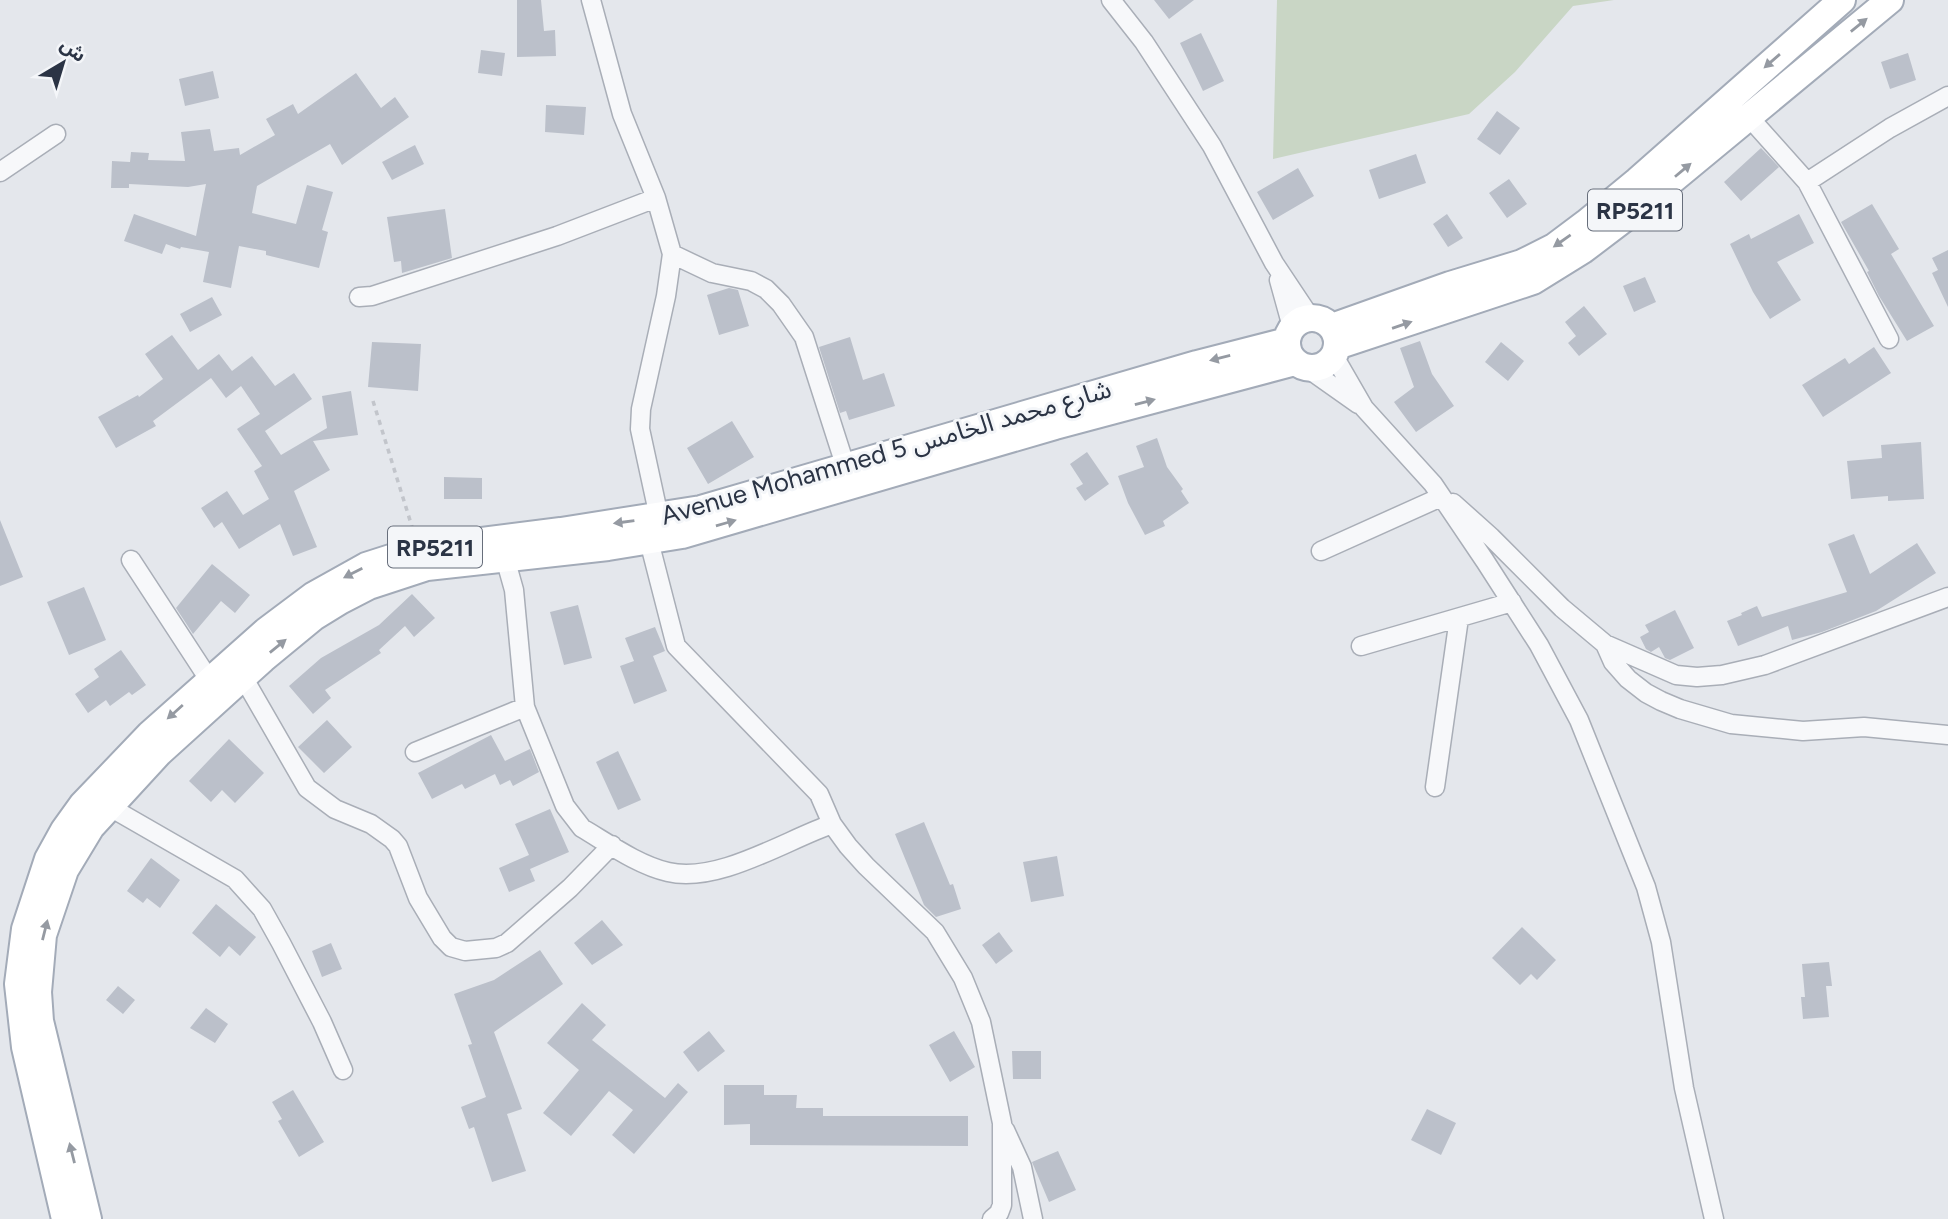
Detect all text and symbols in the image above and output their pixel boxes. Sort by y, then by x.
one-way arrow [1849,18,1867,33]
north arrow [28,28,98,98]
text: ش [56,33,90,67]
one-way arrow [1763,53,1781,69]
one-way arrow [1675,163,1692,178]
road number: RP5211 [1588,190,1682,230]
one-way arrow [1553,234,1571,248]
one-way arrow [1392,319,1413,330]
one-way arrow [1209,353,1231,364]
street label: Avenue Mohammed 5 شارع محمد الخامس [657,372,1116,535]
one-way arrow [1134,396,1156,407]
one-way arrow [612,517,634,528]
one-way arrow [715,517,737,528]
road number: RP5211 [388,526,482,568]
one-way arrow [343,567,363,578]
one-way arrow [269,638,287,653]
one-way arrow [167,704,184,720]
one-way arrow [40,919,51,941]
one-way arrow [66,1142,77,1164]

